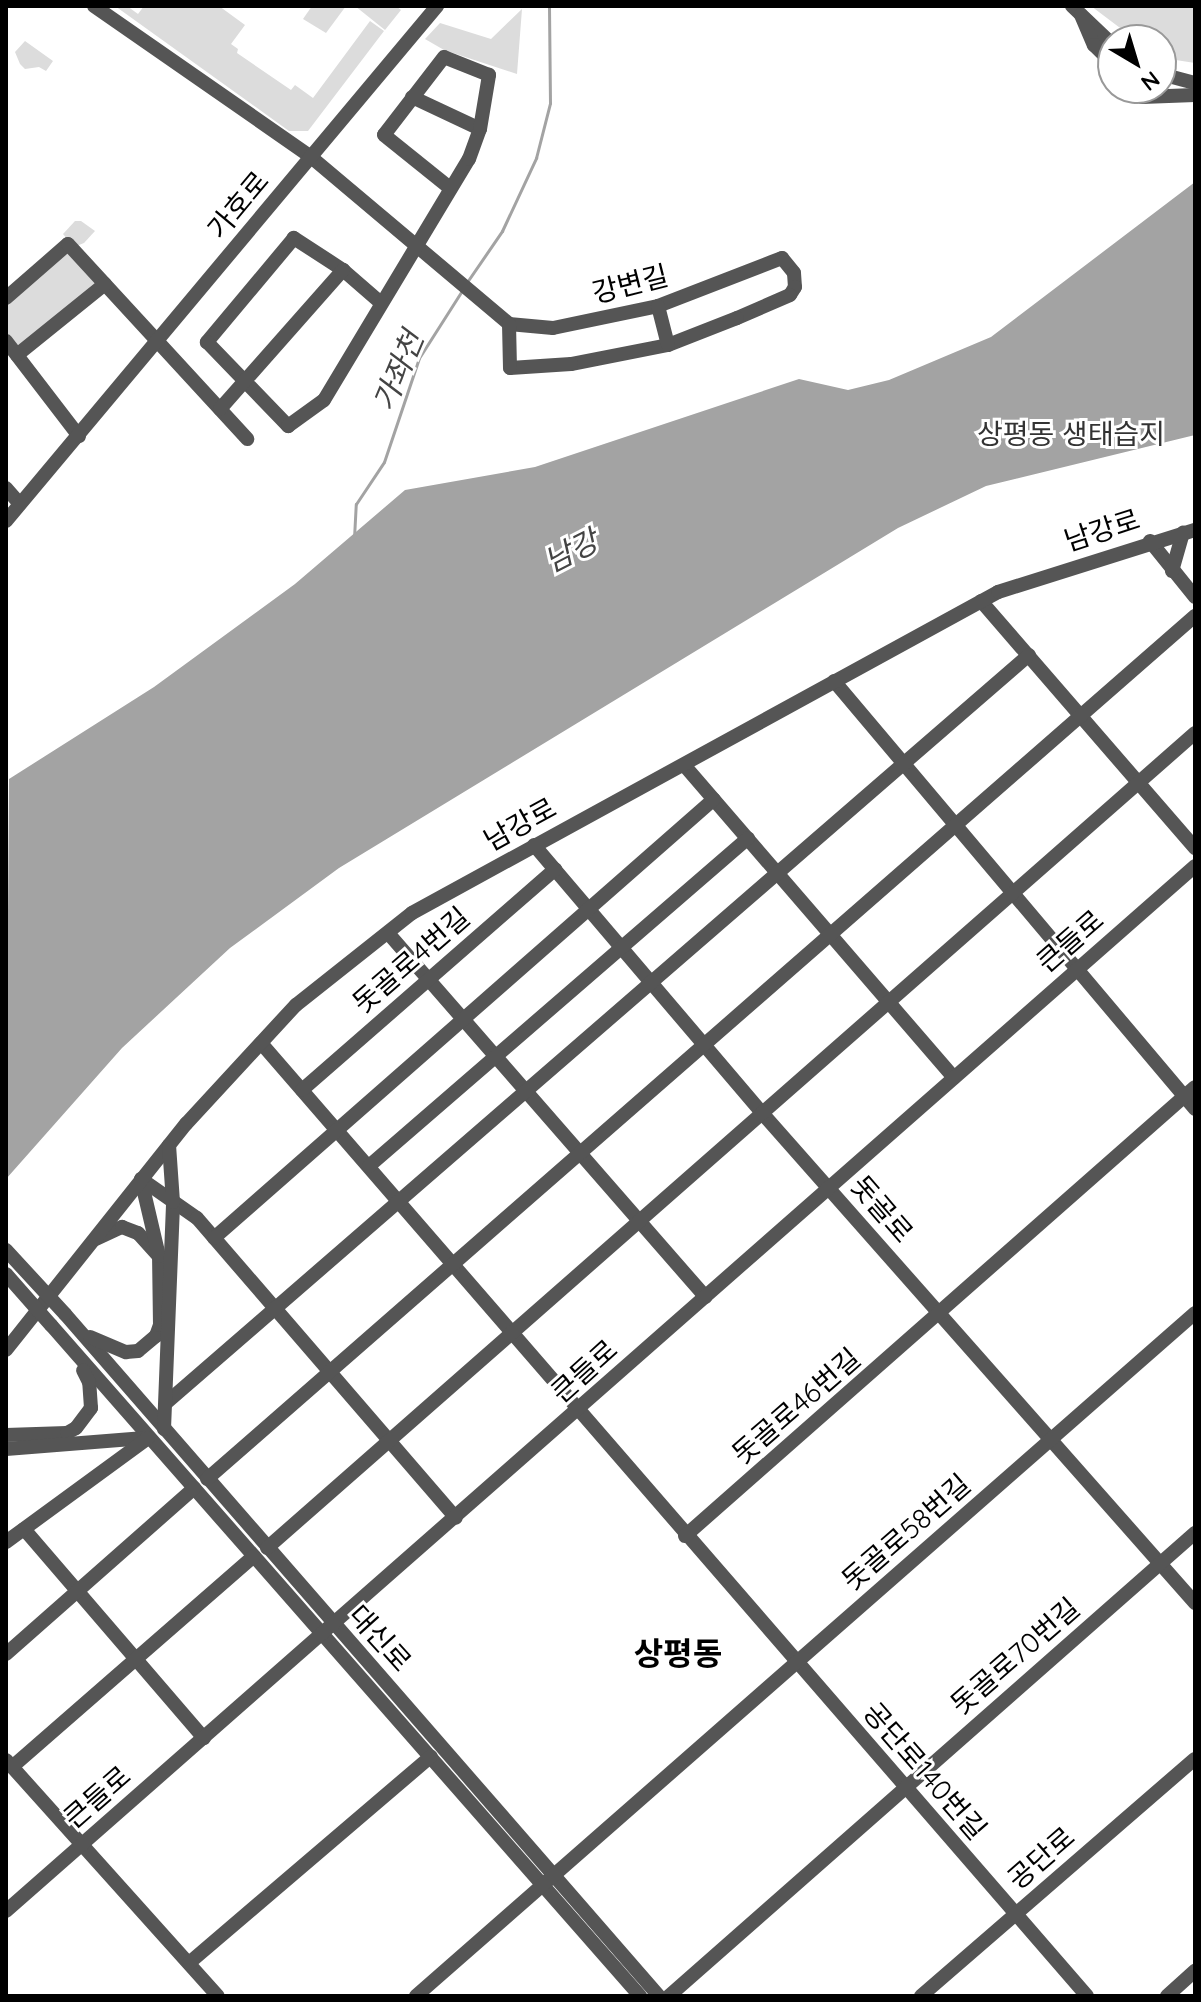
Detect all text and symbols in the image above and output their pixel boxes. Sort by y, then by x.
north arrow [1097,24,1177,104]
text: N [1136,65,1166,97]
street label: 가호로 [200,165,276,245]
street label: 강변길 [588,258,672,310]
water label: 가좌천 [365,326,431,416]
park label: 상평동 생태습지 [977,417,1165,451]
street label: 남강로 [1060,502,1144,558]
water label: 남강 [538,522,604,580]
street label: 남강로 [478,791,562,857]
street label: 돗골로4번길 [346,900,476,1020]
street label: 큰들로 [1030,903,1110,979]
street label: 돗골로 [844,1169,920,1249]
street label: 큰들로 [544,1333,624,1409]
street label: 돗골로46번길 [725,1341,867,1471]
street label: 돗골로58번길 [835,1467,977,1597]
street label: 돗골로70번길 [944,1591,1086,1721]
street label: 대신로 [342,1598,418,1678]
district label: 상평동 [634,1634,722,1672]
street label: 공단로140번길 [857,1696,993,1846]
street label: 큰들로 [57,1759,137,1835]
street label: 공단로 [1001,1820,1081,1896]

